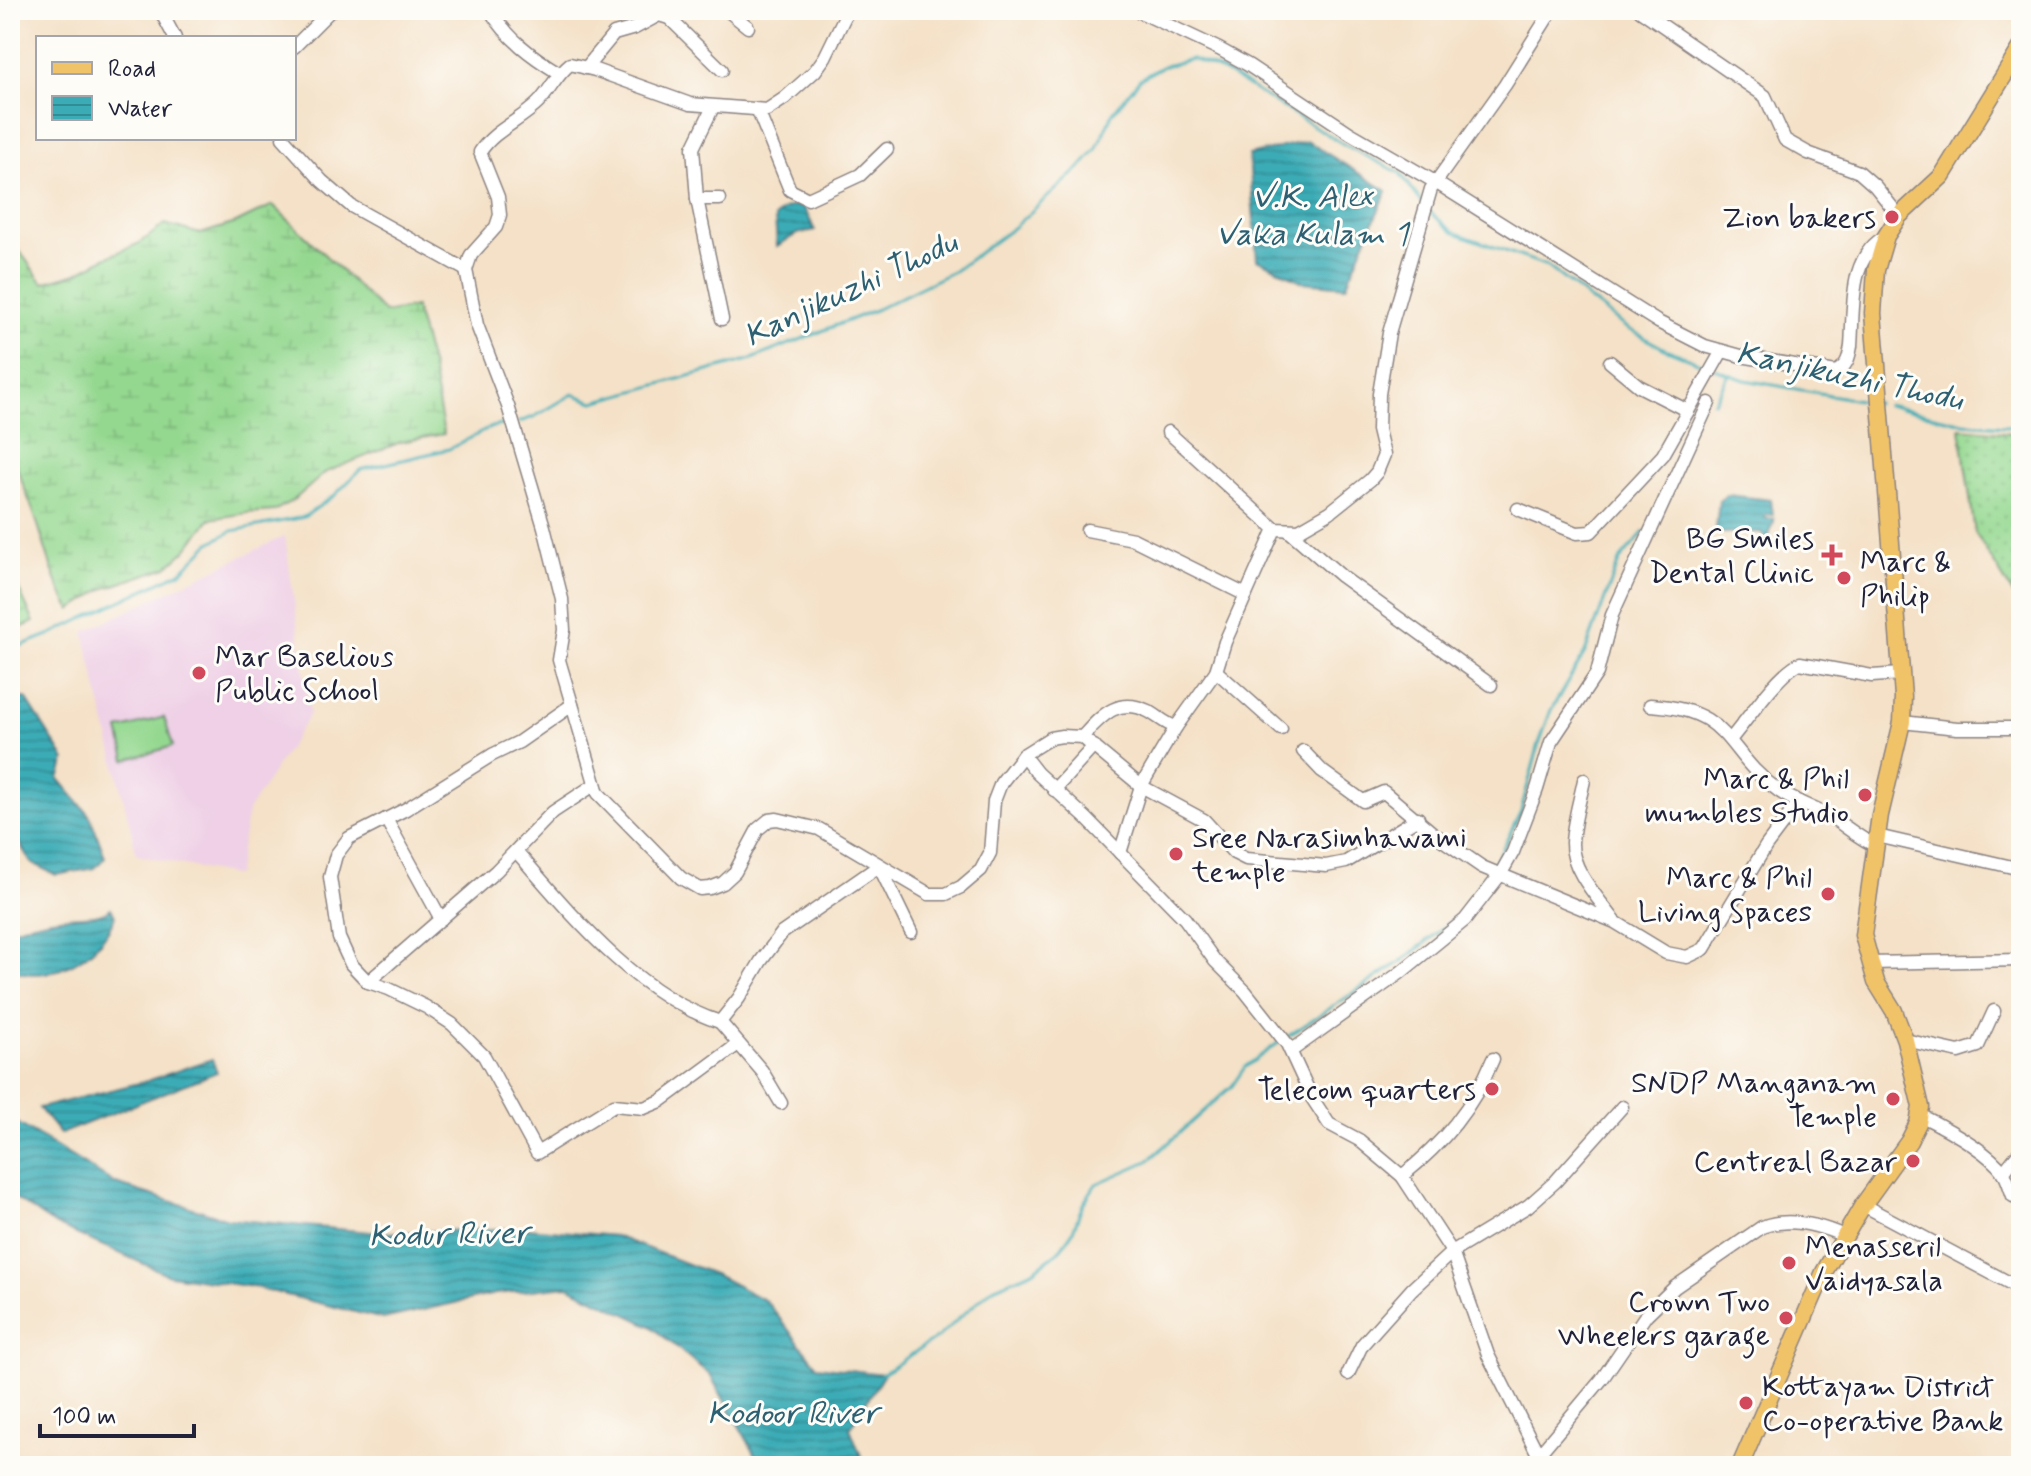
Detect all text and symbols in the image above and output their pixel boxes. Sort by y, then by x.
legend [36,36,296,140]
text: Road [108,54,156,85]
text: Water [108,94,173,125]
water label: V.K. Alex Vaka Kulam 1 [1216,177,1411,256]
place label: Zion bakers [1722,199,1876,238]
marker: Zion bakers [1883,208,1901,226]
water label: Kanjikuzhi Thodu [737,221,966,358]
water label: Kanjikuzhi Thodu [1732,332,1968,422]
place label: BG Smiles Dental Clinic [1649,520,1814,593]
place label: Marc & Philip [1860,543,1951,616]
marker: BG Smiles Dental Clinic [1821,544,1843,566]
marker: Marc & Philip [1835,569,1853,587]
place label: Mar Baselious Public School [215,638,394,711]
marker: Mar Baselious Public School [190,664,208,682]
place label: Marc & Phil mumbles Studio [1645,760,1849,833]
marker: Marc & Phil mumbles Studio [1856,786,1874,804]
place label: Sree Narasimhawami temple [1191,819,1467,892]
marker: Sree Narasimhawami temple [1167,845,1185,863]
place label: Marc & Phil Living Spaces [1638,859,1812,932]
marker: Marc & Phil Living Spaces [1819,885,1837,903]
place label: SNDP Manganam Temple [1631,1064,1877,1137]
place label: Telecom quarters [1257,1071,1476,1110]
marker: Telecom quarters [1483,1080,1501,1098]
marker: SNDP Manganam Temple [1884,1090,1902,1108]
place label: Centreal Bazar [1693,1143,1898,1182]
marker: Centreal Bazar [1904,1152,1922,1170]
water label: Kodur River [369,1213,534,1257]
place label: Menasseril Vaidyasala [1805,1228,1943,1301]
marker: Menasseril Vaidyasala [1780,1254,1798,1272]
place label: Crown Two Wheelers garage [1558,1283,1770,1359]
marker: Crown Two Wheelers garage [1777,1309,1795,1327]
place label: Kottayam District Co-operative Bank [1762,1368,2003,1441]
scale bar [40,1388,194,1438]
water label: Kodoor River [707,1393,883,1435]
marker: Kottayam District Co-operative Bank [1737,1394,1755,1412]
text: 100 m [52,1402,116,1433]

